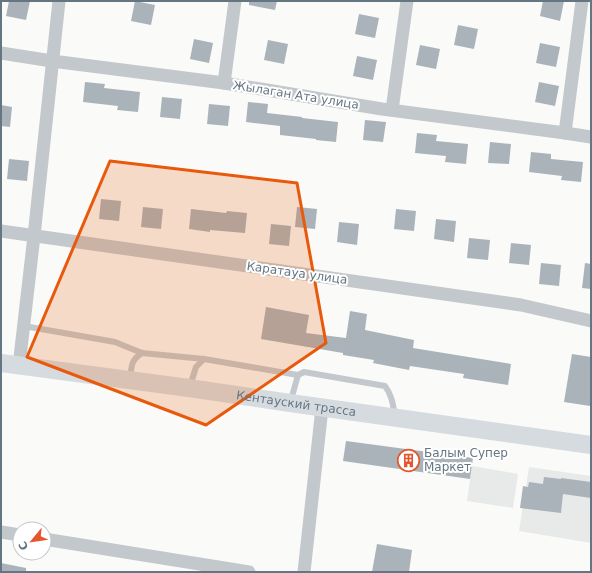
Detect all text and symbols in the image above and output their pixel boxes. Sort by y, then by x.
street label: Жылаган Ата улица [232,78,360,112]
street label: Каратауа улица [246,259,348,287]
street label: Кентауский трасса [235,388,357,419]
place label: Балым Супер Маркет [424,446,508,474]
building icon: Балым Супер Маркет [395,447,421,473]
north arrow [12,521,52,561]
text: С [16,539,31,552]

